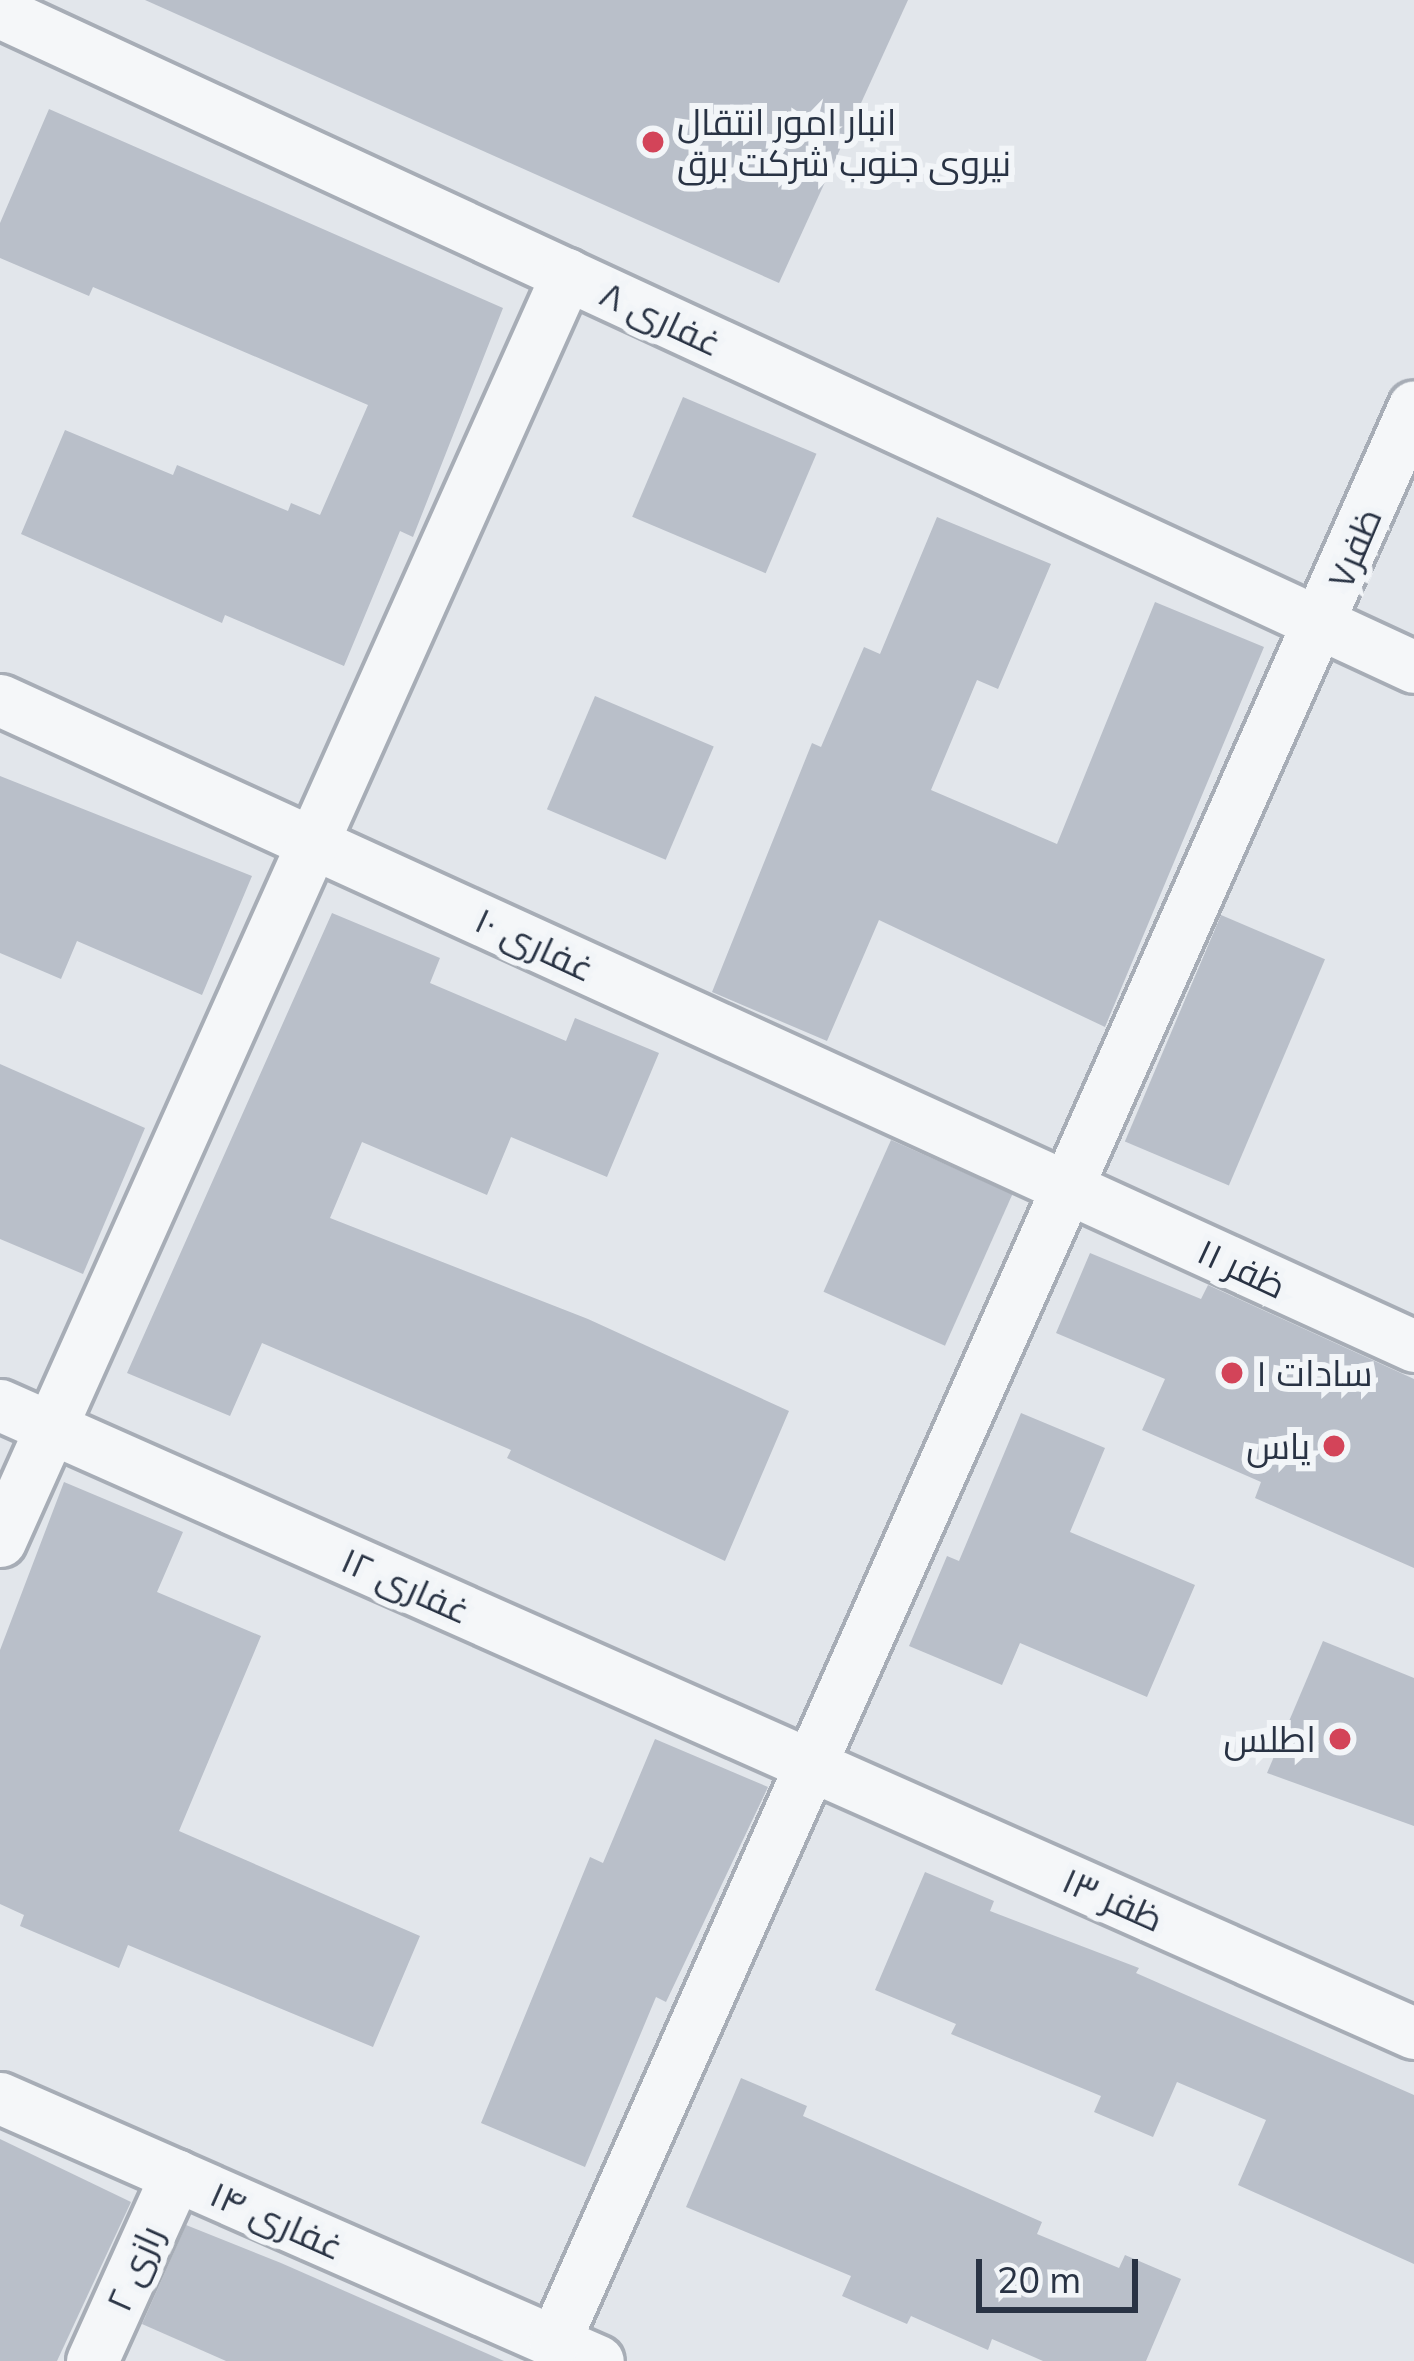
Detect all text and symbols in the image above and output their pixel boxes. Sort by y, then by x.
place label: انبار امور انتقال نیروی جنوب شرکت برق [677,99,1011,184]
marker: انبار امور انتقال نیروی جنوب شرکت برق [640,129,666,155]
street label: غفاری ۸ [594,271,728,365]
street label: ظفر۷ [1318,501,1390,595]
street label: غفاری ۱۰ [469,898,601,990]
street label: ظفر ۱۱ [1191,1229,1293,1307]
place label: سادات ۱ [1256,1351,1372,1395]
marker: سادات ۱ [1219,1360,1245,1386]
place label: یاس [1246,1424,1310,1468]
marker: یاس [1321,1433,1347,1459]
street label: غفاری ۱۲ [335,1538,477,1632]
place label: اطلس [1224,1717,1316,1761]
marker: اطلس [1327,1726,1353,1752]
street label: ظفر ۱۳ [1056,1858,1170,1940]
street label: غفاری ۱۴ [204,2172,350,2268]
street label: رازی ۲ [96,2218,172,2318]
scale bar [982,2235,1144,2309]
text: 20 m [997,2257,1081,2302]

